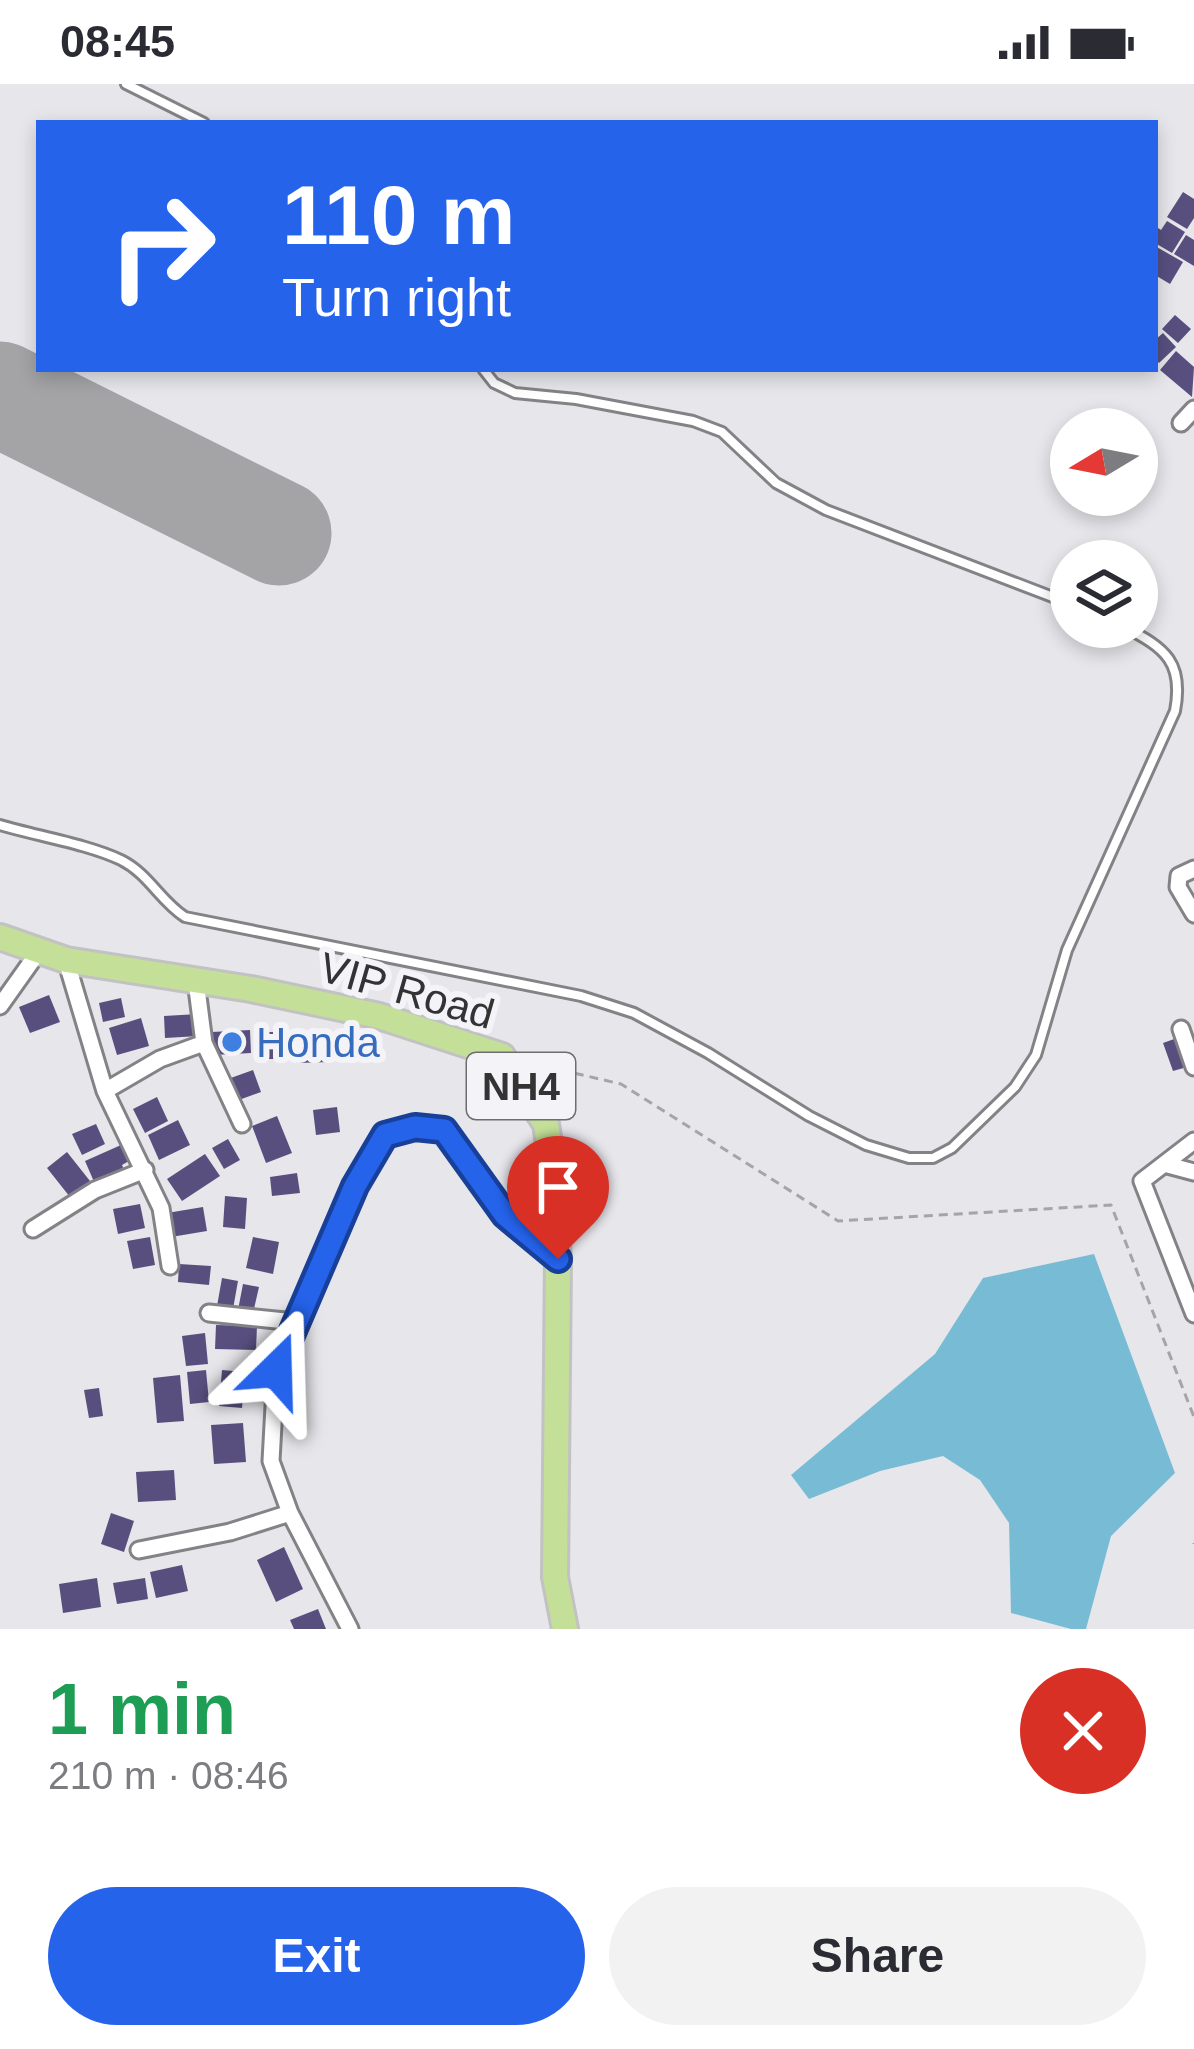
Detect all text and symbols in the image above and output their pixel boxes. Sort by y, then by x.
text: 08:45 [60,16,175,67]
icon: right [84,168,240,324]
text: 110 m [282,168,516,262]
text: Turn right [282,267,511,327]
north arrow [1050,408,1158,516]
map controls [1050,408,1158,648]
button: layers [1050,540,1158,648]
street label: VIP Road [314,943,499,1038]
place label: Honda [256,1019,380,1066]
marker: Honda [219,1029,245,1055]
road number: NH4 [467,1053,575,1119]
pin [507,1136,609,1259]
icon: arrive [525,1154,591,1220]
position arrow [213,1307,339,1433]
button: close [1020,1668,1146,1794]
text: 1 min [48,1669,236,1749]
text: 210 m · 08:46 [48,1754,289,1797]
button: Exit [48,1887,585,2025]
button: Share [609,1887,1146,2025]

